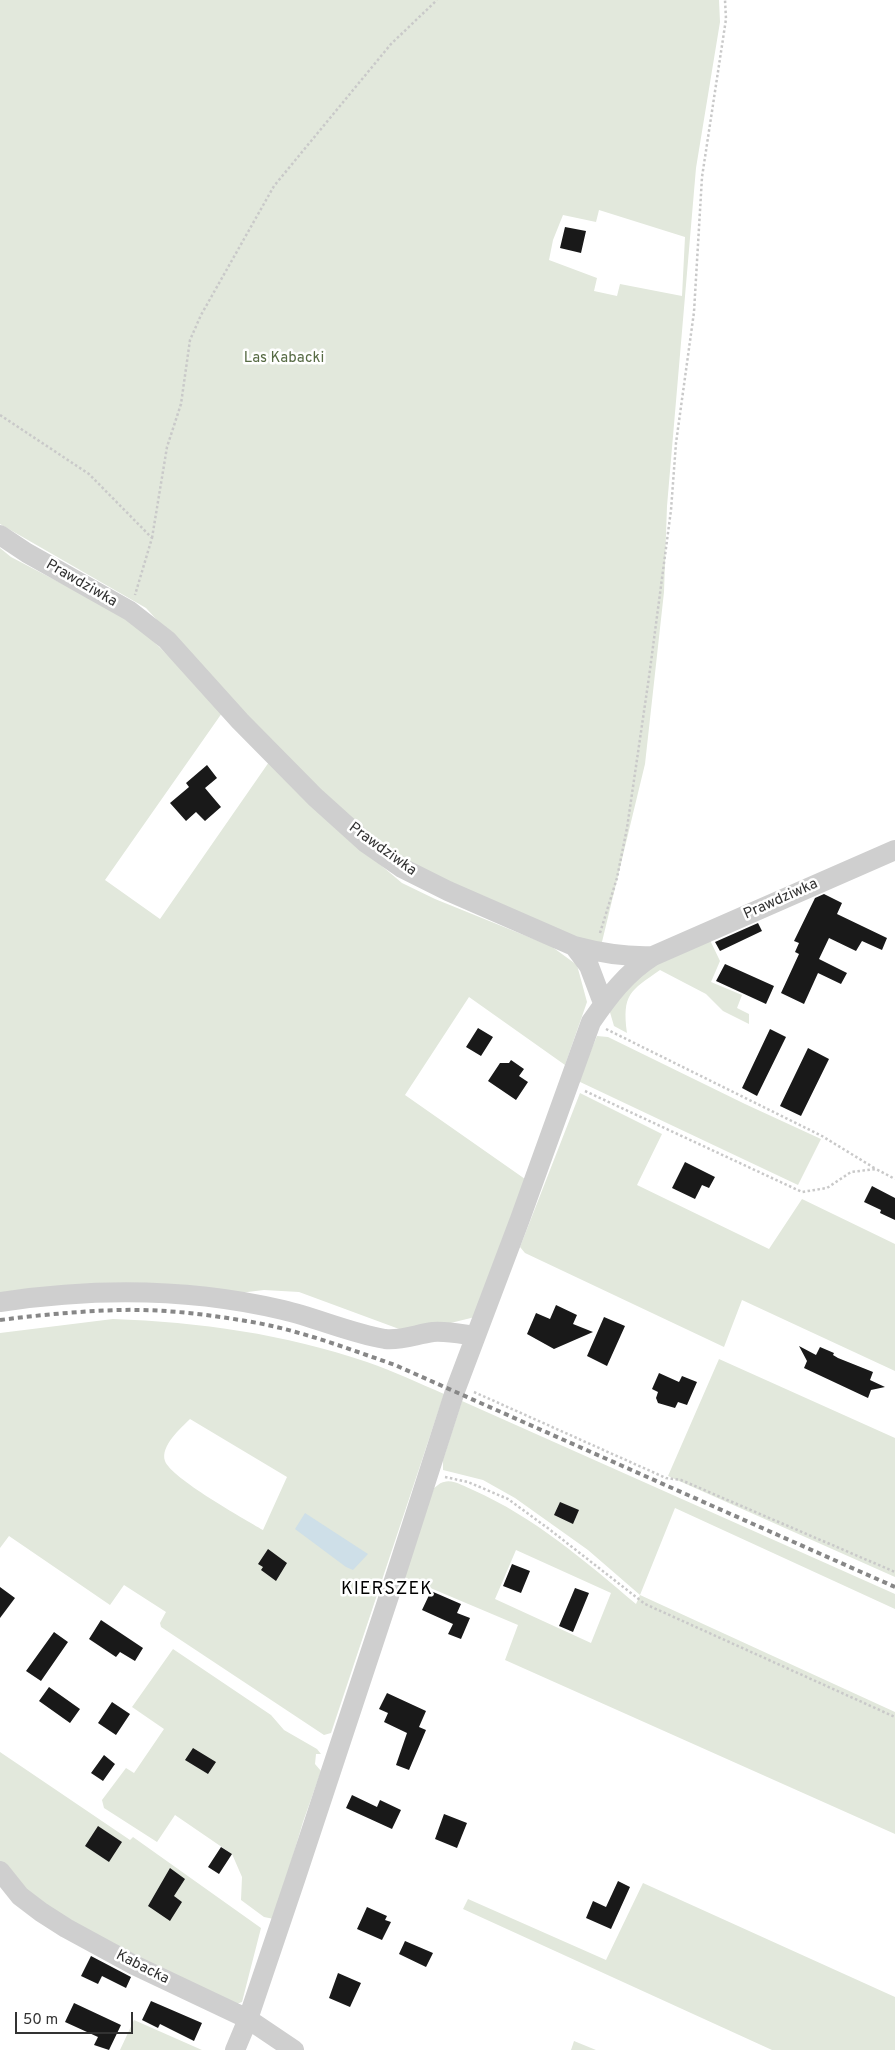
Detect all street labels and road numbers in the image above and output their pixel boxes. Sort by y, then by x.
street label: Prawdziwka [42,556,120,612]
street label: Prawdziwka [345,819,419,881]
street label: Prawdziwka [741,876,821,924]
street label: Kabacka [112,1947,172,1989]

